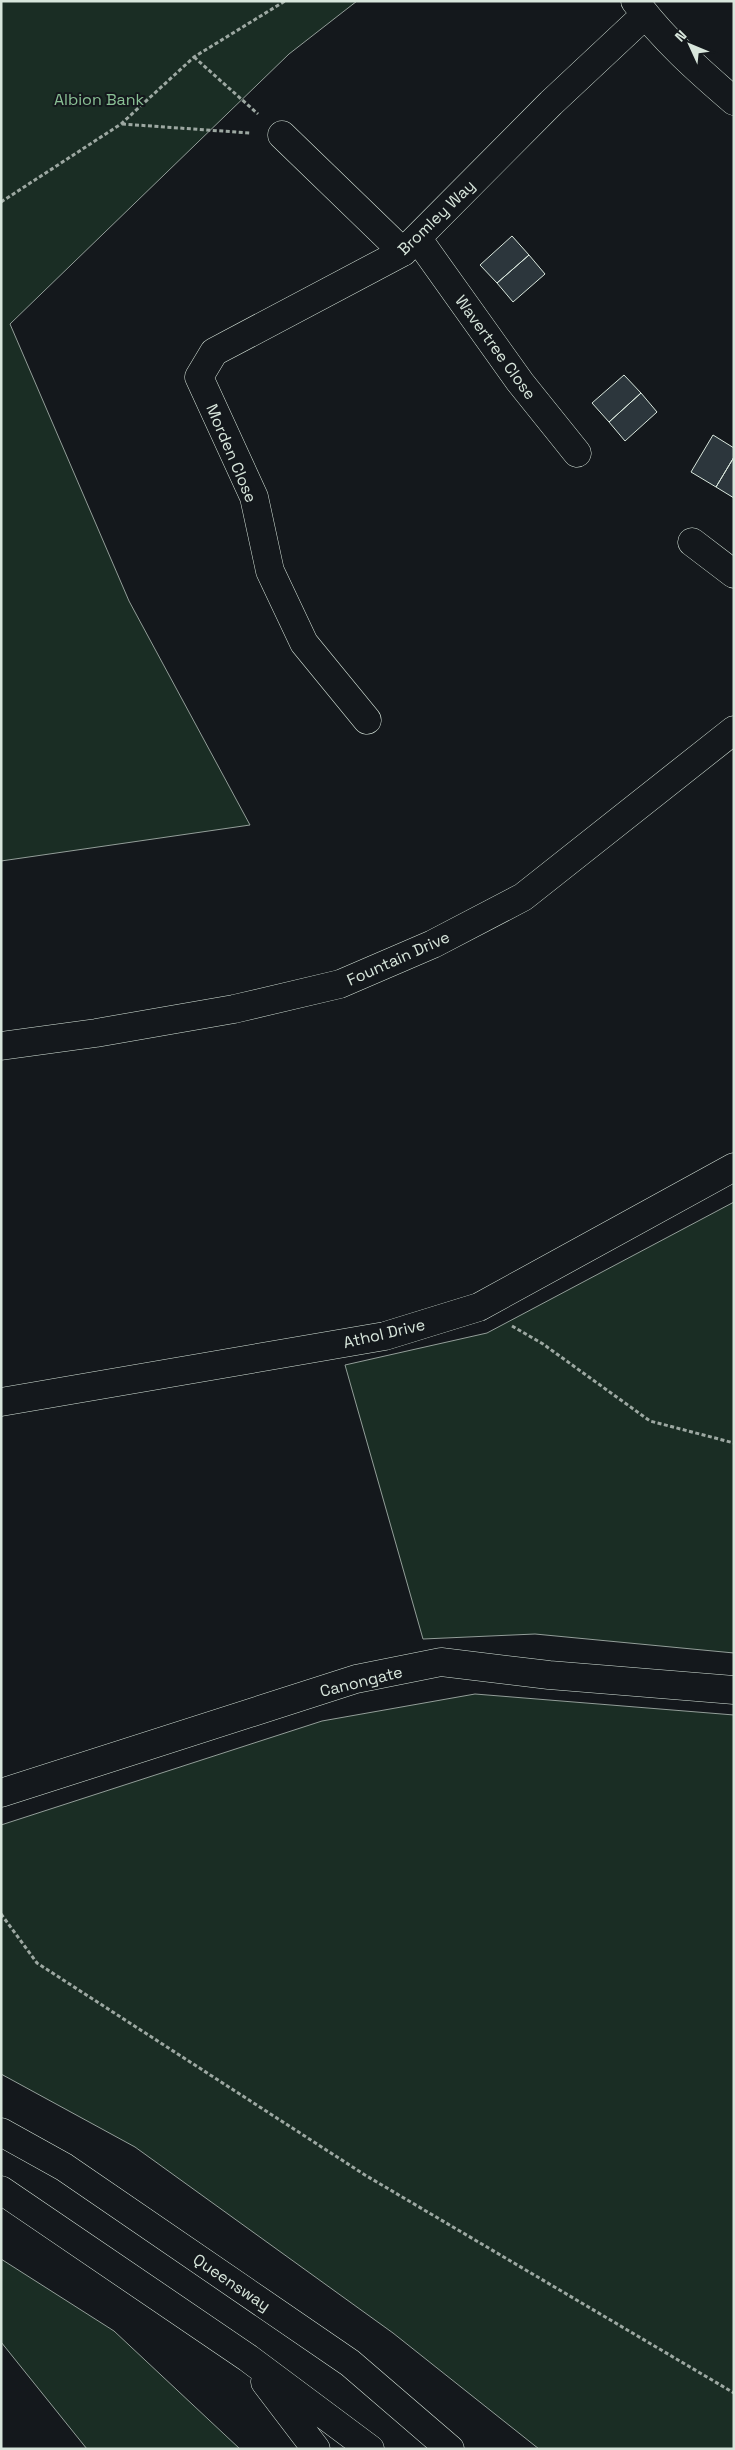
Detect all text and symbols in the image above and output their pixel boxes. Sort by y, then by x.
north arrow [665,20,715,70]
text: N [671,26,690,46]
park label: Albion Bank [54,89,144,110]
street label: Bromley Way [393,175,480,260]
street label: Wavertree Close [450,291,541,404]
street label: Morden Close [201,401,262,506]
street label: Fountain Drive [343,926,453,991]
street label: Athol Drive [341,1314,427,1353]
street label: Canongate [318,1661,405,1702]
street label: Queensway [189,2249,274,2316]

